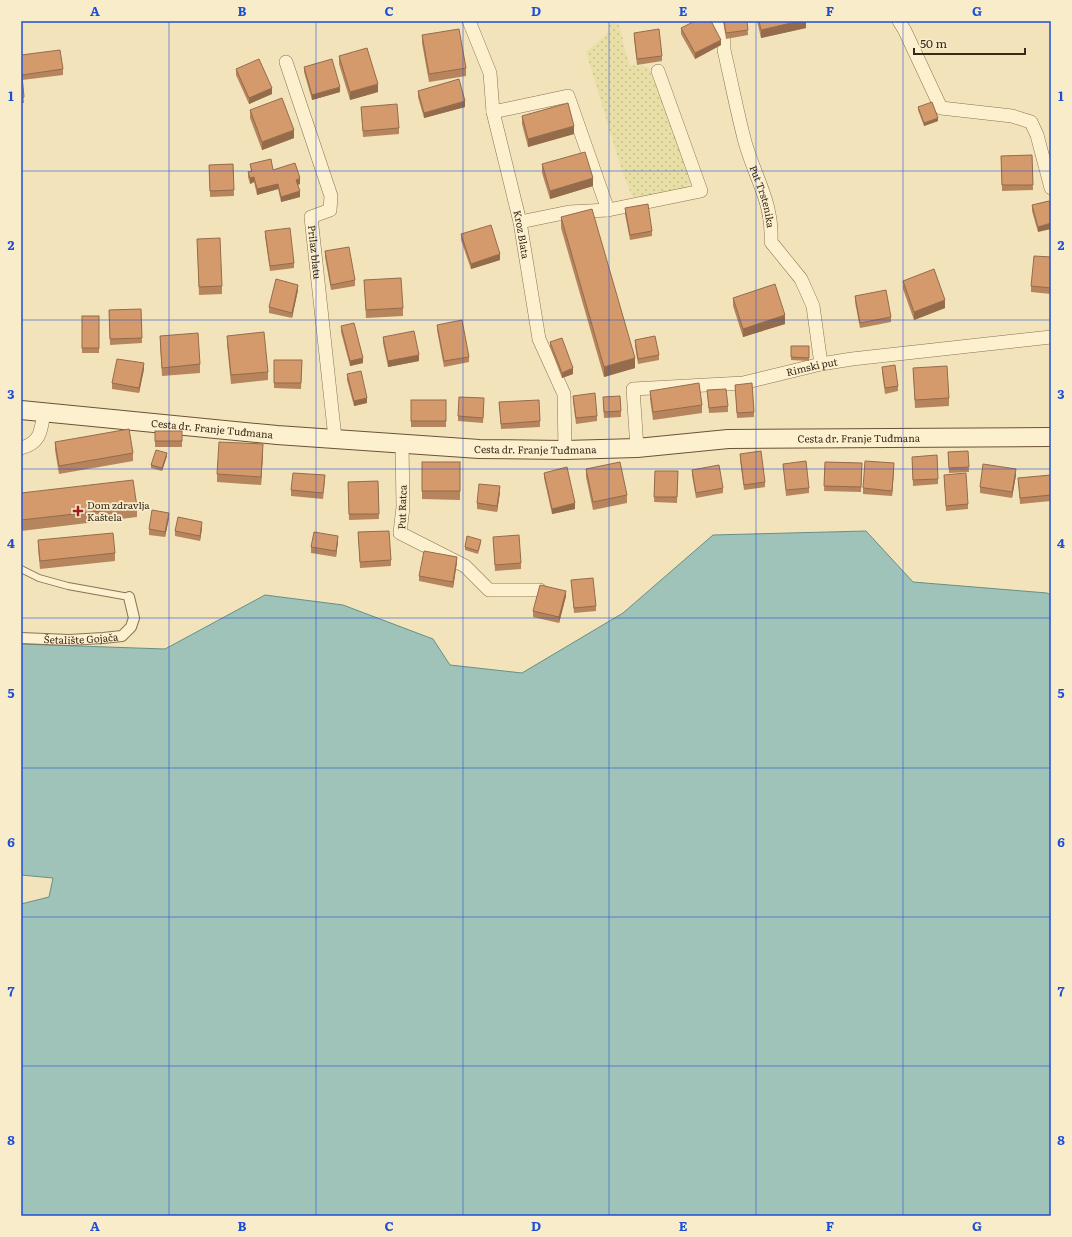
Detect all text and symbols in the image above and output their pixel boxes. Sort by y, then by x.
text: A [90,1,100,20]
text: B [238,1,247,20]
text: C [384,1,394,20]
text: D [531,1,541,20]
text: E [679,1,688,20]
text: F [826,1,834,20]
text: G [972,1,982,20]
scale bar [914,30,1025,56]
text: 50 m [920,34,947,52]
text: 1 [8,86,14,105]
text: 1 [1058,86,1064,105]
street label: Put Trstenika [746,163,779,229]
street label: Kroz Blata [510,208,534,260]
street label: Prilaz blatu [305,224,326,281]
text: 2 [8,235,15,254]
text: 2 [1058,235,1065,254]
street label: Rimski put [784,353,839,379]
text: 3 [7,384,15,403]
text: 3 [1057,384,1065,403]
street label: Cesta dr. Franje Tuđmana [150,415,275,442]
street label: Cesta dr. Franje Tuđmana [797,430,921,446]
street label: Cesta dr. Franje Tuđmana [473,441,597,457]
street label: Put Ratca [393,484,410,530]
place label: Dom zdravlja Kaštela [87,497,150,524]
marker: Dom zdravlja Kaštela [72,505,84,517]
text: 4 [7,533,15,552]
text: 4 [1057,533,1065,552]
street label: Šetalište Gojača [43,628,120,647]
text: 5 [7,683,15,702]
text: 5 [1057,683,1065,702]
text: 6 [7,832,15,851]
text: 6 [1057,832,1065,851]
text: 7 [7,981,15,1000]
text: 7 [1057,981,1065,1000]
text: 8 [7,1130,15,1149]
text: 8 [1057,1130,1065,1149]
text: A [90,1216,100,1235]
text: B [238,1216,247,1235]
text: C [384,1216,394,1235]
text: D [531,1216,541,1235]
text: E [679,1216,688,1235]
text: F [826,1216,834,1235]
text: G [972,1216,982,1235]

